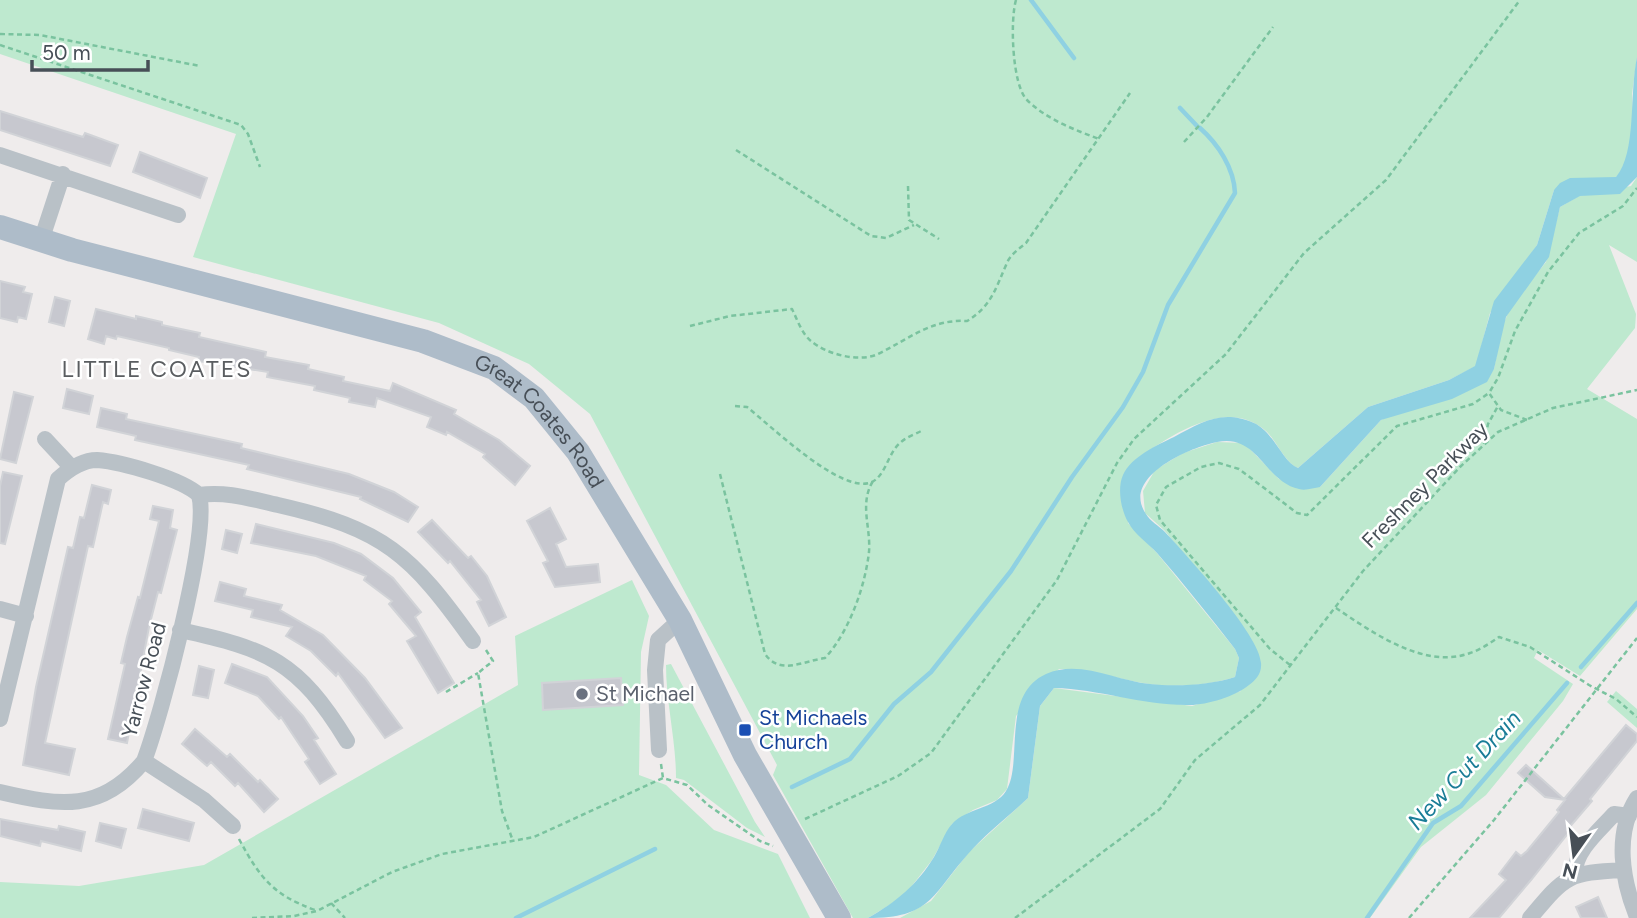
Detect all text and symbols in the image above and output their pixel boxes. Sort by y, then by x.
scale bar [32,28,147,72]
text: 50 m [42,40,91,65]
street label: Great Coates Road [471,349,610,492]
district label: LITTLE COATES [62,355,252,383]
street label: Freshney Parkway [1356,416,1493,553]
street label: Yarrow Road [116,620,171,740]
place label: St Michael [596,681,695,706]
marker: St Michael [574,686,590,702]
water label: New Cut Drain [1401,704,1527,836]
place label: St Michaels Church [759,705,867,754]
marker: St Michaels Church [737,722,753,738]
north arrow [1539,820,1609,890]
text: N [1560,858,1580,884]

